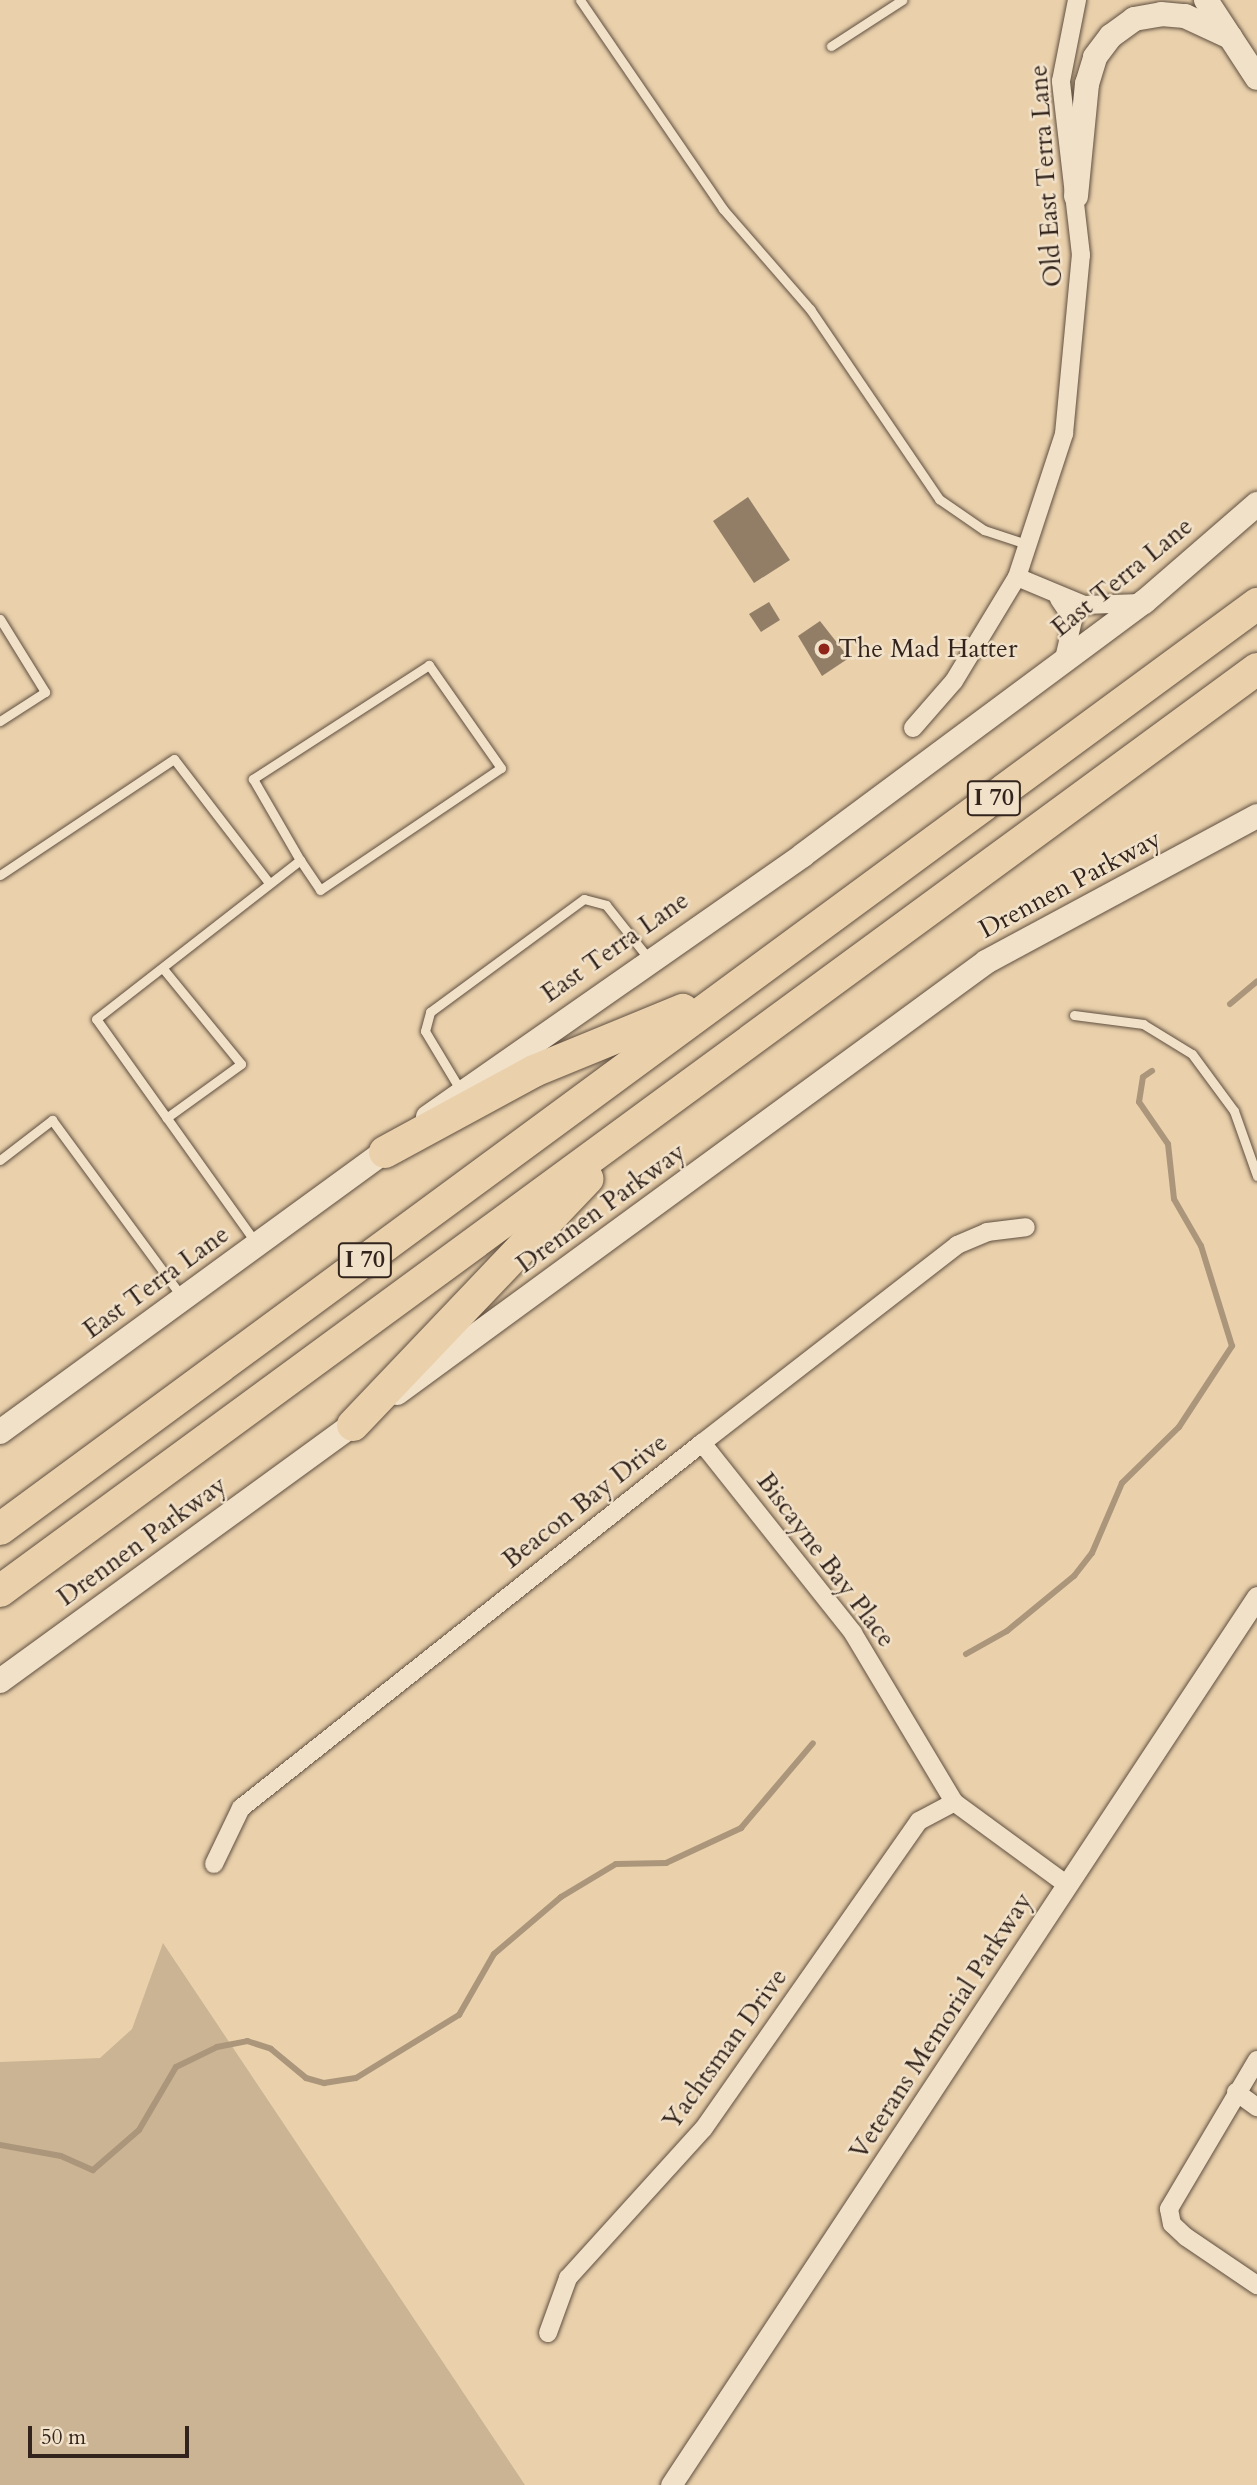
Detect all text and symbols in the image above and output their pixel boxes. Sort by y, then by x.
street label: Old East Terra Lane [1023,64,1069,288]
street label: East Terra Lane [1045,511,1199,643]
place label: The Mad Hatter [838,633,1017,665]
marker: The Mad Hatter [816,641,832,657]
road number: I 70 [966,778,1022,818]
street label: Drennen Parkway [974,823,1166,945]
street label: East Terra Lane [535,885,695,1009]
street label: Drennen Parkway [510,1136,692,1280]
street label: East Terra Lane [77,1219,235,1345]
road number: I 70 [337,1240,393,1280]
street label: Beacon Bay Drive [496,1427,674,1575]
street label: Biscayne Bay Place [750,1467,902,1653]
street label: Drennen Parkway [51,1469,233,1613]
street label: Veterans Memorial Parkway [843,1887,1039,2165]
street label: Yachtsman Drive [656,1962,794,2136]
scale bar [32,2412,192,2456]
text: 50 m [41,2423,86,2452]

